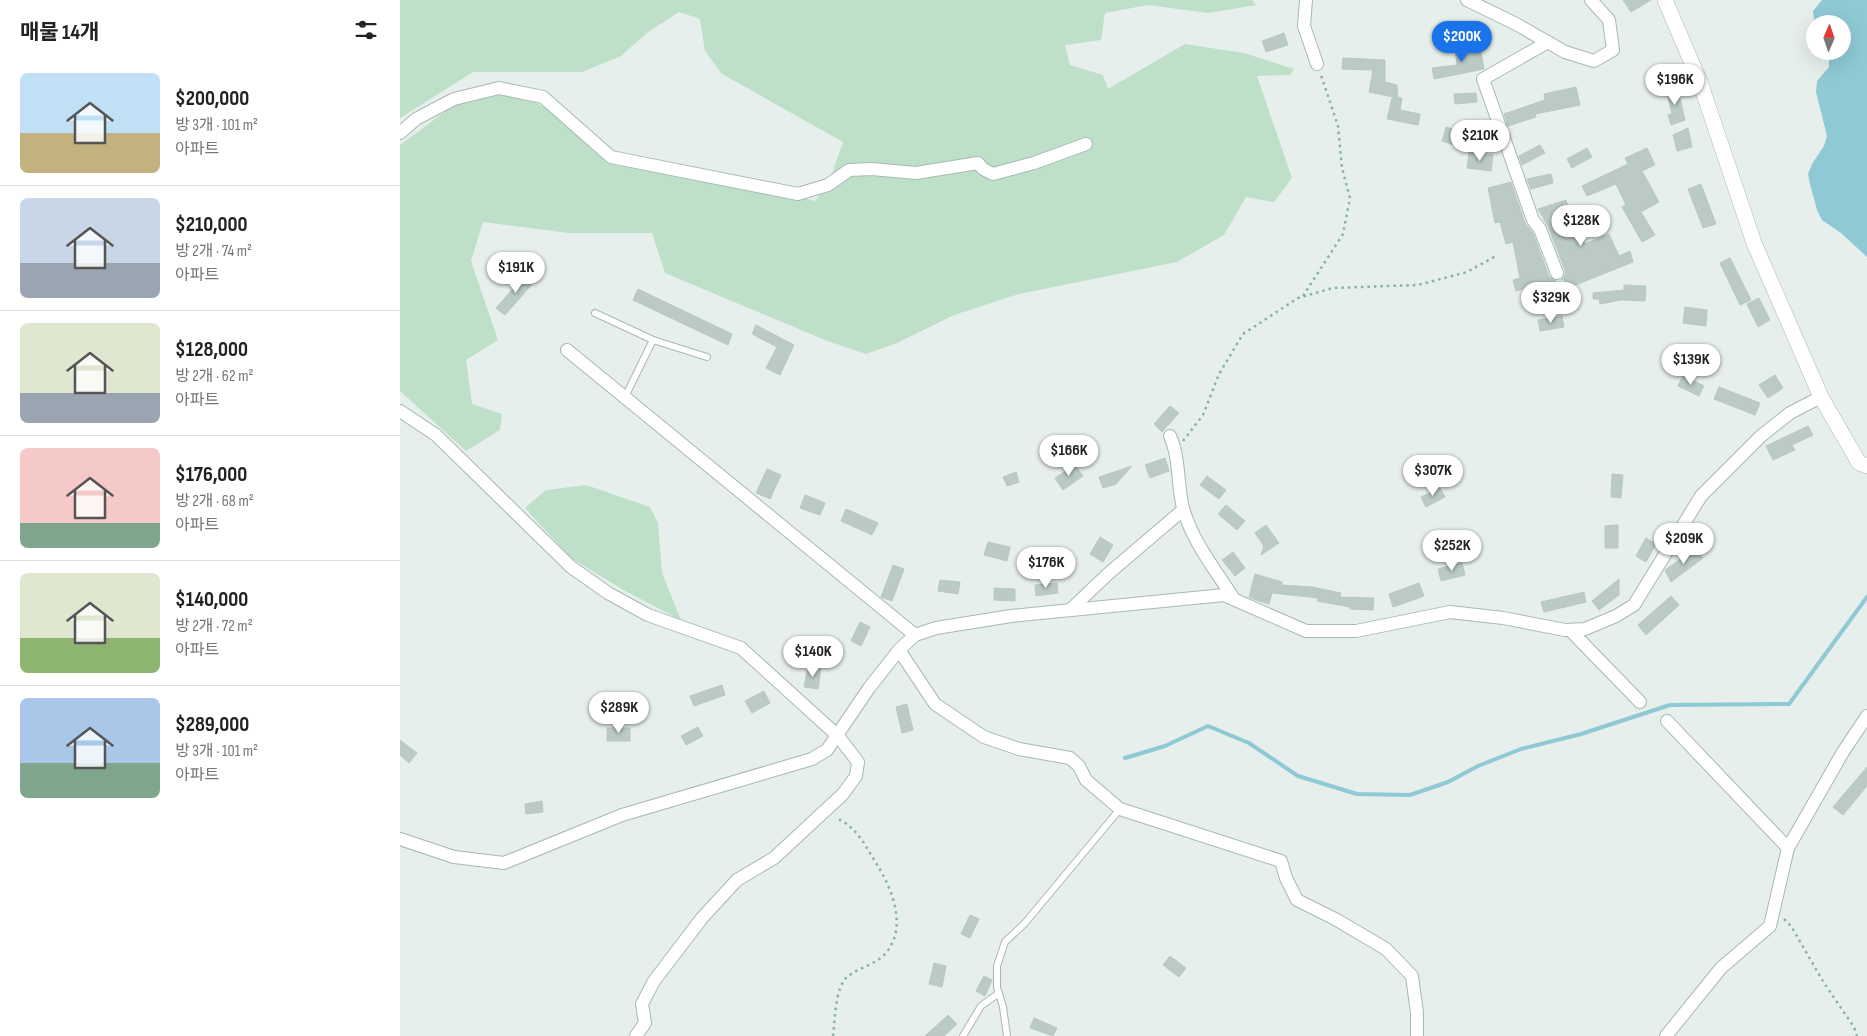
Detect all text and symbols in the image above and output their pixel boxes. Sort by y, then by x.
north arrow [1806,15,1851,60]
map controls [1806,15,1851,60]
icon: filters [352,16,380,44]
text: 매물 14개 [20,20,99,45]
pin: $200K [1427,20,1497,63]
text: $200K [1443,27,1481,46]
pin: $196K [1640,64,1710,106]
text: $196K [1656,70,1694,89]
text: $200,000 [175,86,249,111]
icon: home [60,93,120,153]
text: 방 3개 · 101 m² [175,116,258,135]
pin: $210K [1445,120,1515,162]
text: $210K [1462,126,1498,145]
text: 아파트 [175,140,219,159]
pin: $128K [1546,204,1616,247]
text: $128K [1562,211,1600,230]
text: $210,000 [175,212,247,237]
icon: home [60,218,120,278]
text: 방 2개 · 74 m² [175,242,252,261]
pin: $191K [481,252,551,294]
text: $191K [498,258,534,277]
text: 아파트 [175,266,219,285]
pin: $329K [1516,282,1586,324]
text: $329K [1532,288,1570,307]
text: $128,000 [175,337,248,362]
icon: home [60,343,120,403]
pin: $139K [1656,344,1726,386]
text: $139K [1672,350,1710,369]
text: 방 2개 · 62 m² [175,367,253,386]
text: 아파트 [175,391,219,410]
pin: $166K [1034,434,1104,477]
text: $166K [1050,441,1088,460]
pin: $307K [1398,454,1468,497]
text: $307K [1414,461,1452,480]
text: $176,000 [175,462,247,487]
icon: home [60,468,120,528]
text: 방 2개 · 68 m² [175,492,254,511]
text: 아파트 [175,516,219,535]
pin: $209K [1649,522,1719,565]
text: $209K [1665,529,1703,548]
pin: $252K [1417,530,1487,572]
text: $252K [1433,536,1471,555]
pin: $176K [1011,546,1081,589]
text: $176K [1028,553,1064,572]
text: $140,000 [175,587,248,612]
icon: home [60,593,120,653]
text: 방 2개 · 72 m² [175,617,253,636]
pin: $140K [778,636,848,678]
text: 아파트 [175,641,219,660]
text: $140K [794,642,832,661]
pin: $289K [584,692,654,734]
text: $289K [600,698,638,717]
text: $289,000 [175,712,249,737]
icon: home [60,718,120,778]
text: 방 3개 · 101 m² [175,742,258,761]
text: 아파트 [175,766,219,785]

